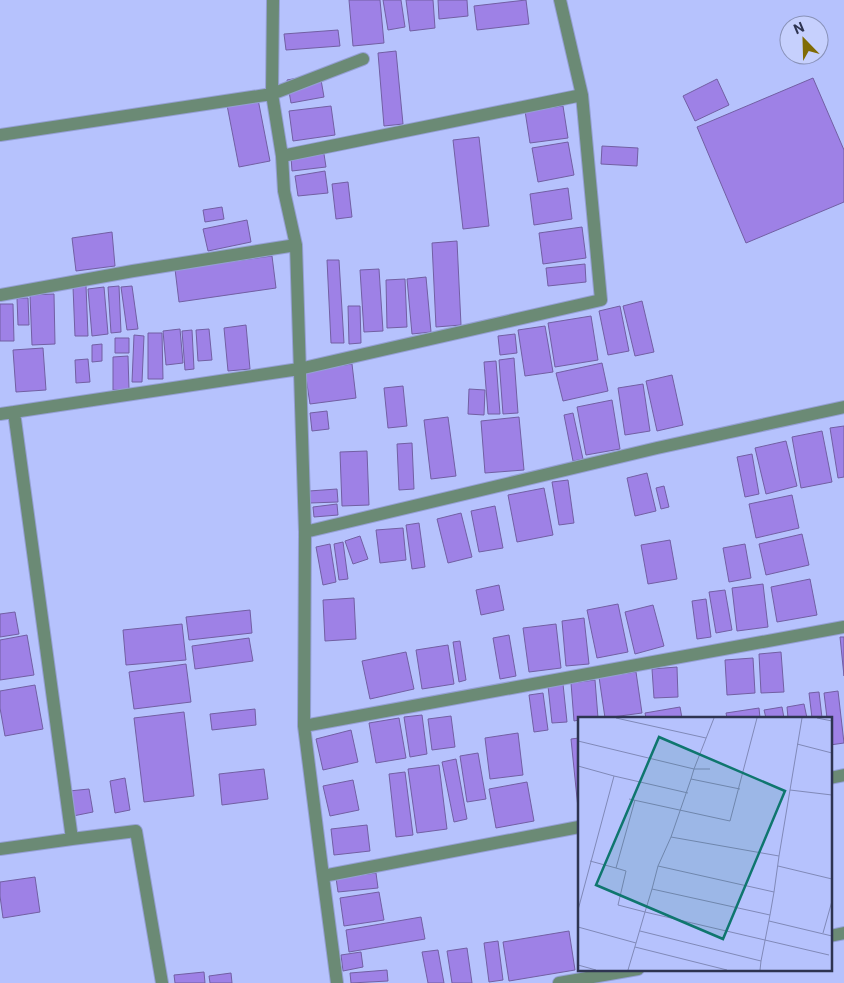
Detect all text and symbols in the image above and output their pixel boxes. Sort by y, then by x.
north arrow [779,15,829,65]
text: N [791,19,807,37]
inset map [578,717,832,970]

